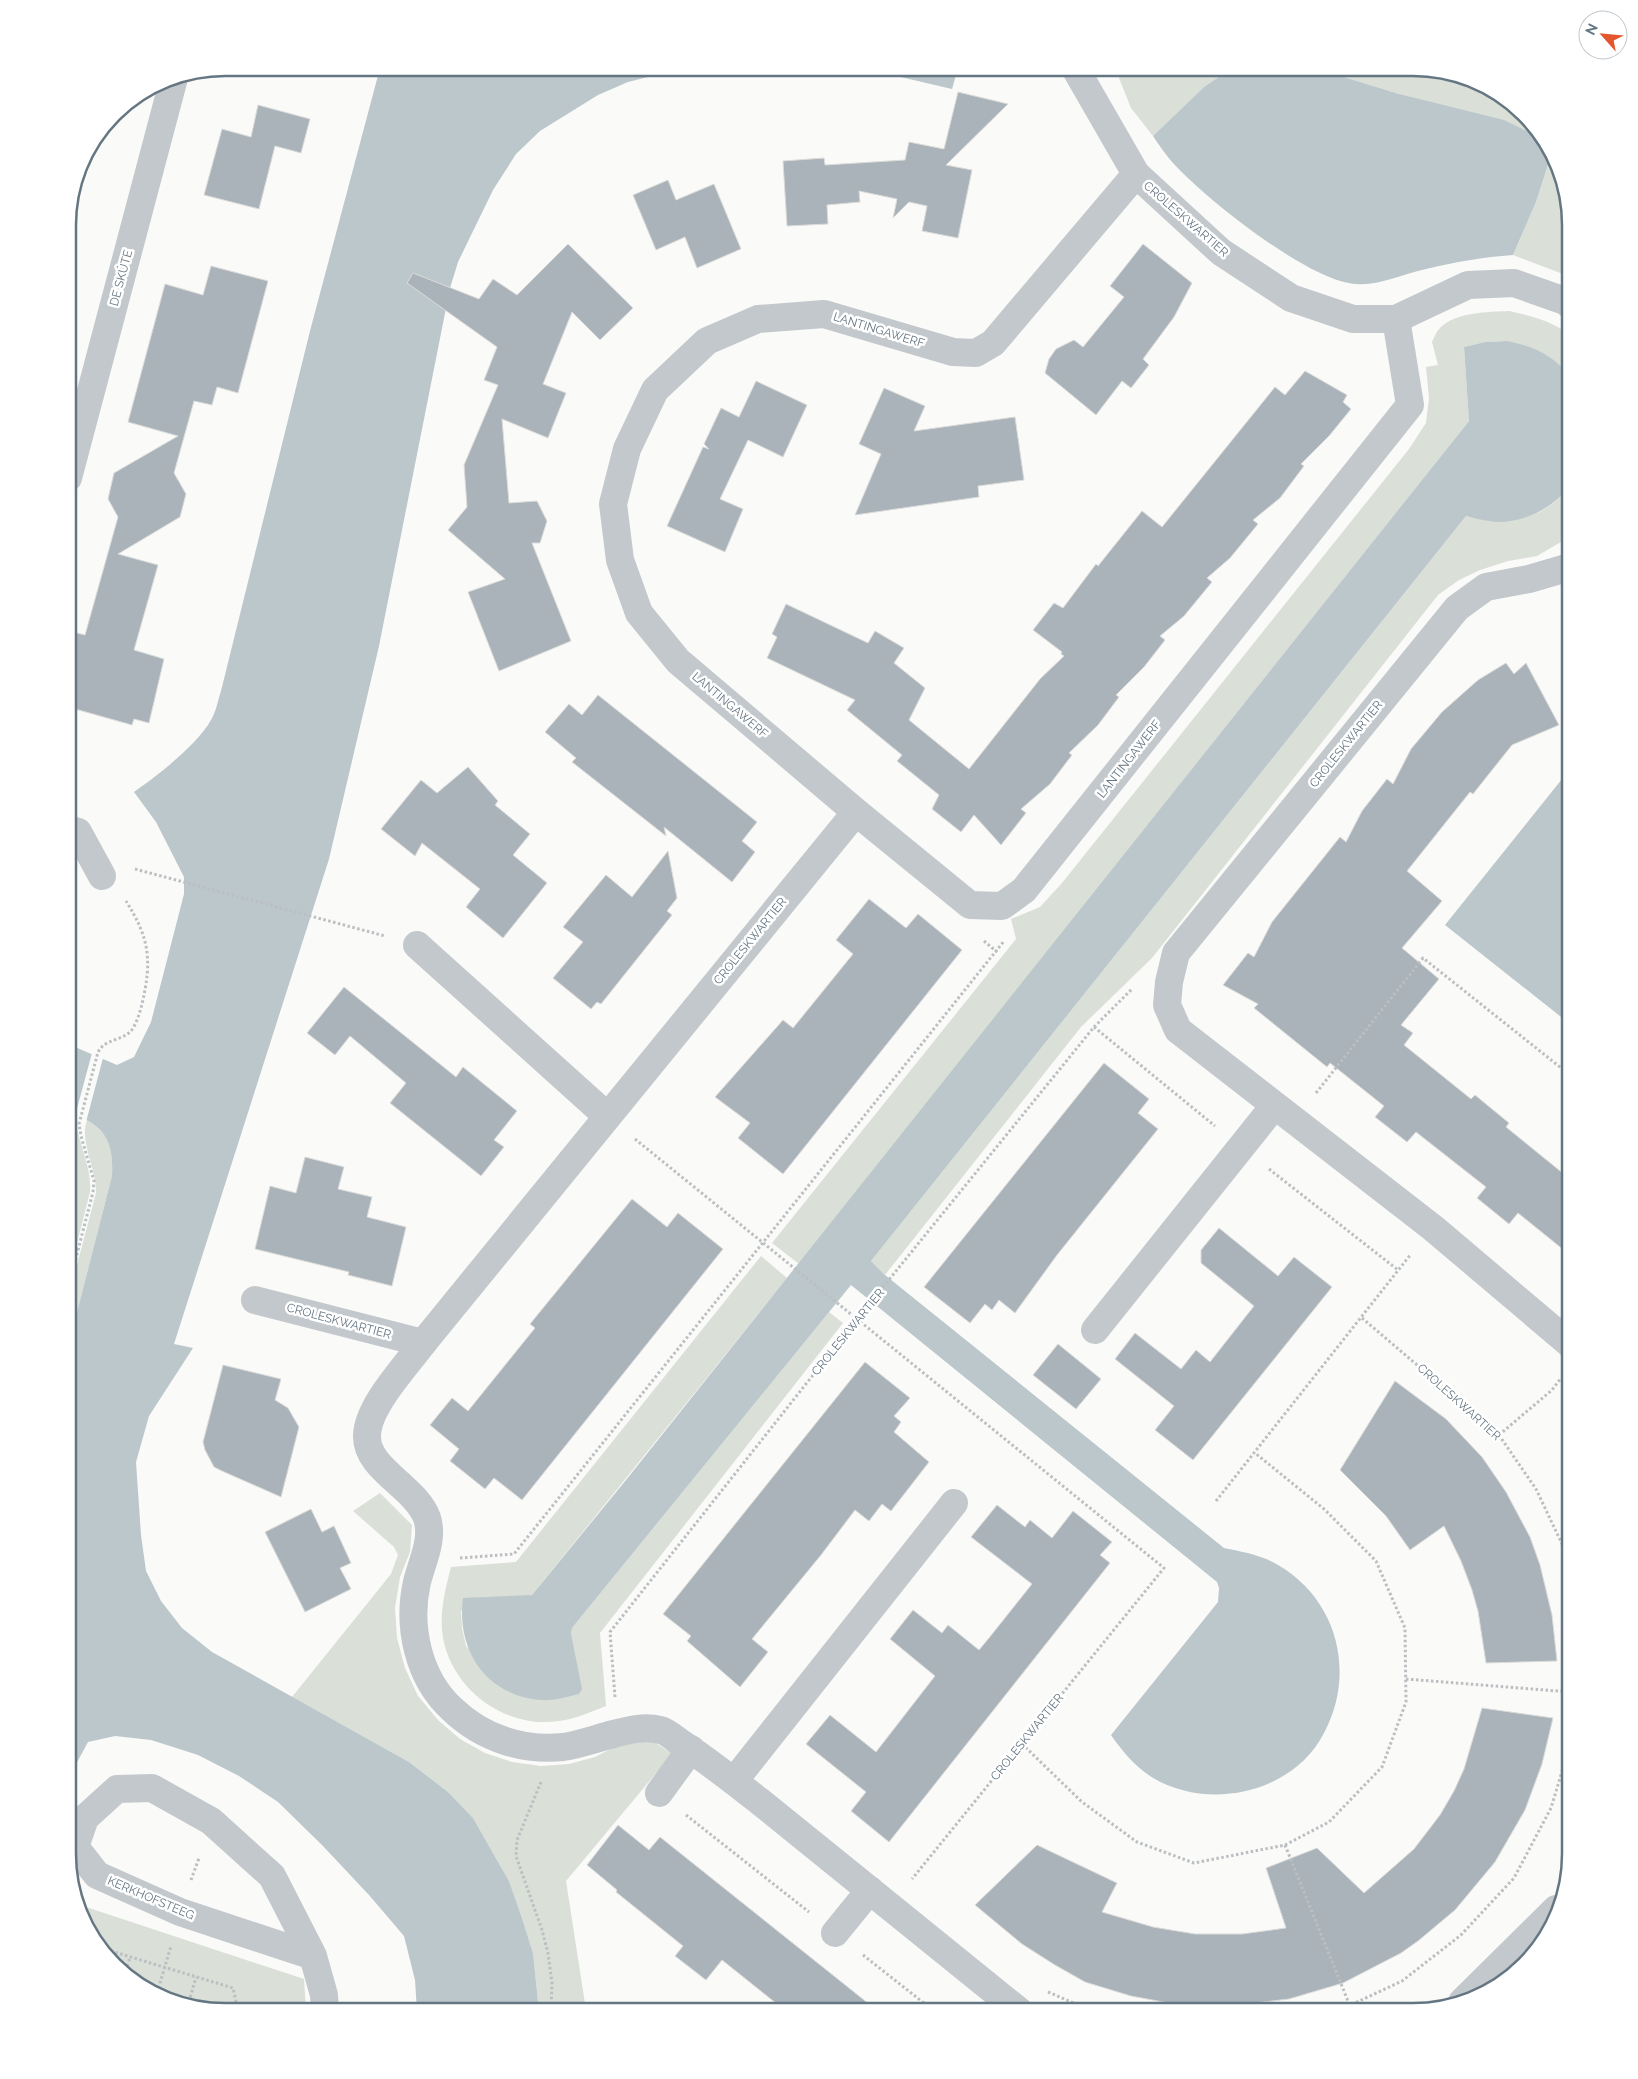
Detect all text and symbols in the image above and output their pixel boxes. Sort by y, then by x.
north arrow [1578,10,1628,60]
text: N [1582,21,1601,37]
street label: CROLESKWARTIER [1141,178,1231,260]
street label: DE SKÛTE [107,248,135,308]
street label: LANTINGAWERF [832,309,926,351]
street label: LANTINGAWERF [689,669,771,741]
street label: CROLESKWARTIER [1307,698,1385,790]
street label: LANTINGAWERF [1094,717,1164,801]
street label: CROLESKWARTIER [711,895,789,987]
street label: CROLESKWARTIER [809,1286,887,1378]
street label: CROLESKWARTIER [285,1300,393,1342]
street label: CROLESKWARTIER [1414,1361,1504,1443]
street label: CROLESKWARTIER [988,1691,1066,1783]
street label: KERKHOFSTEEG [105,1873,197,1923]

